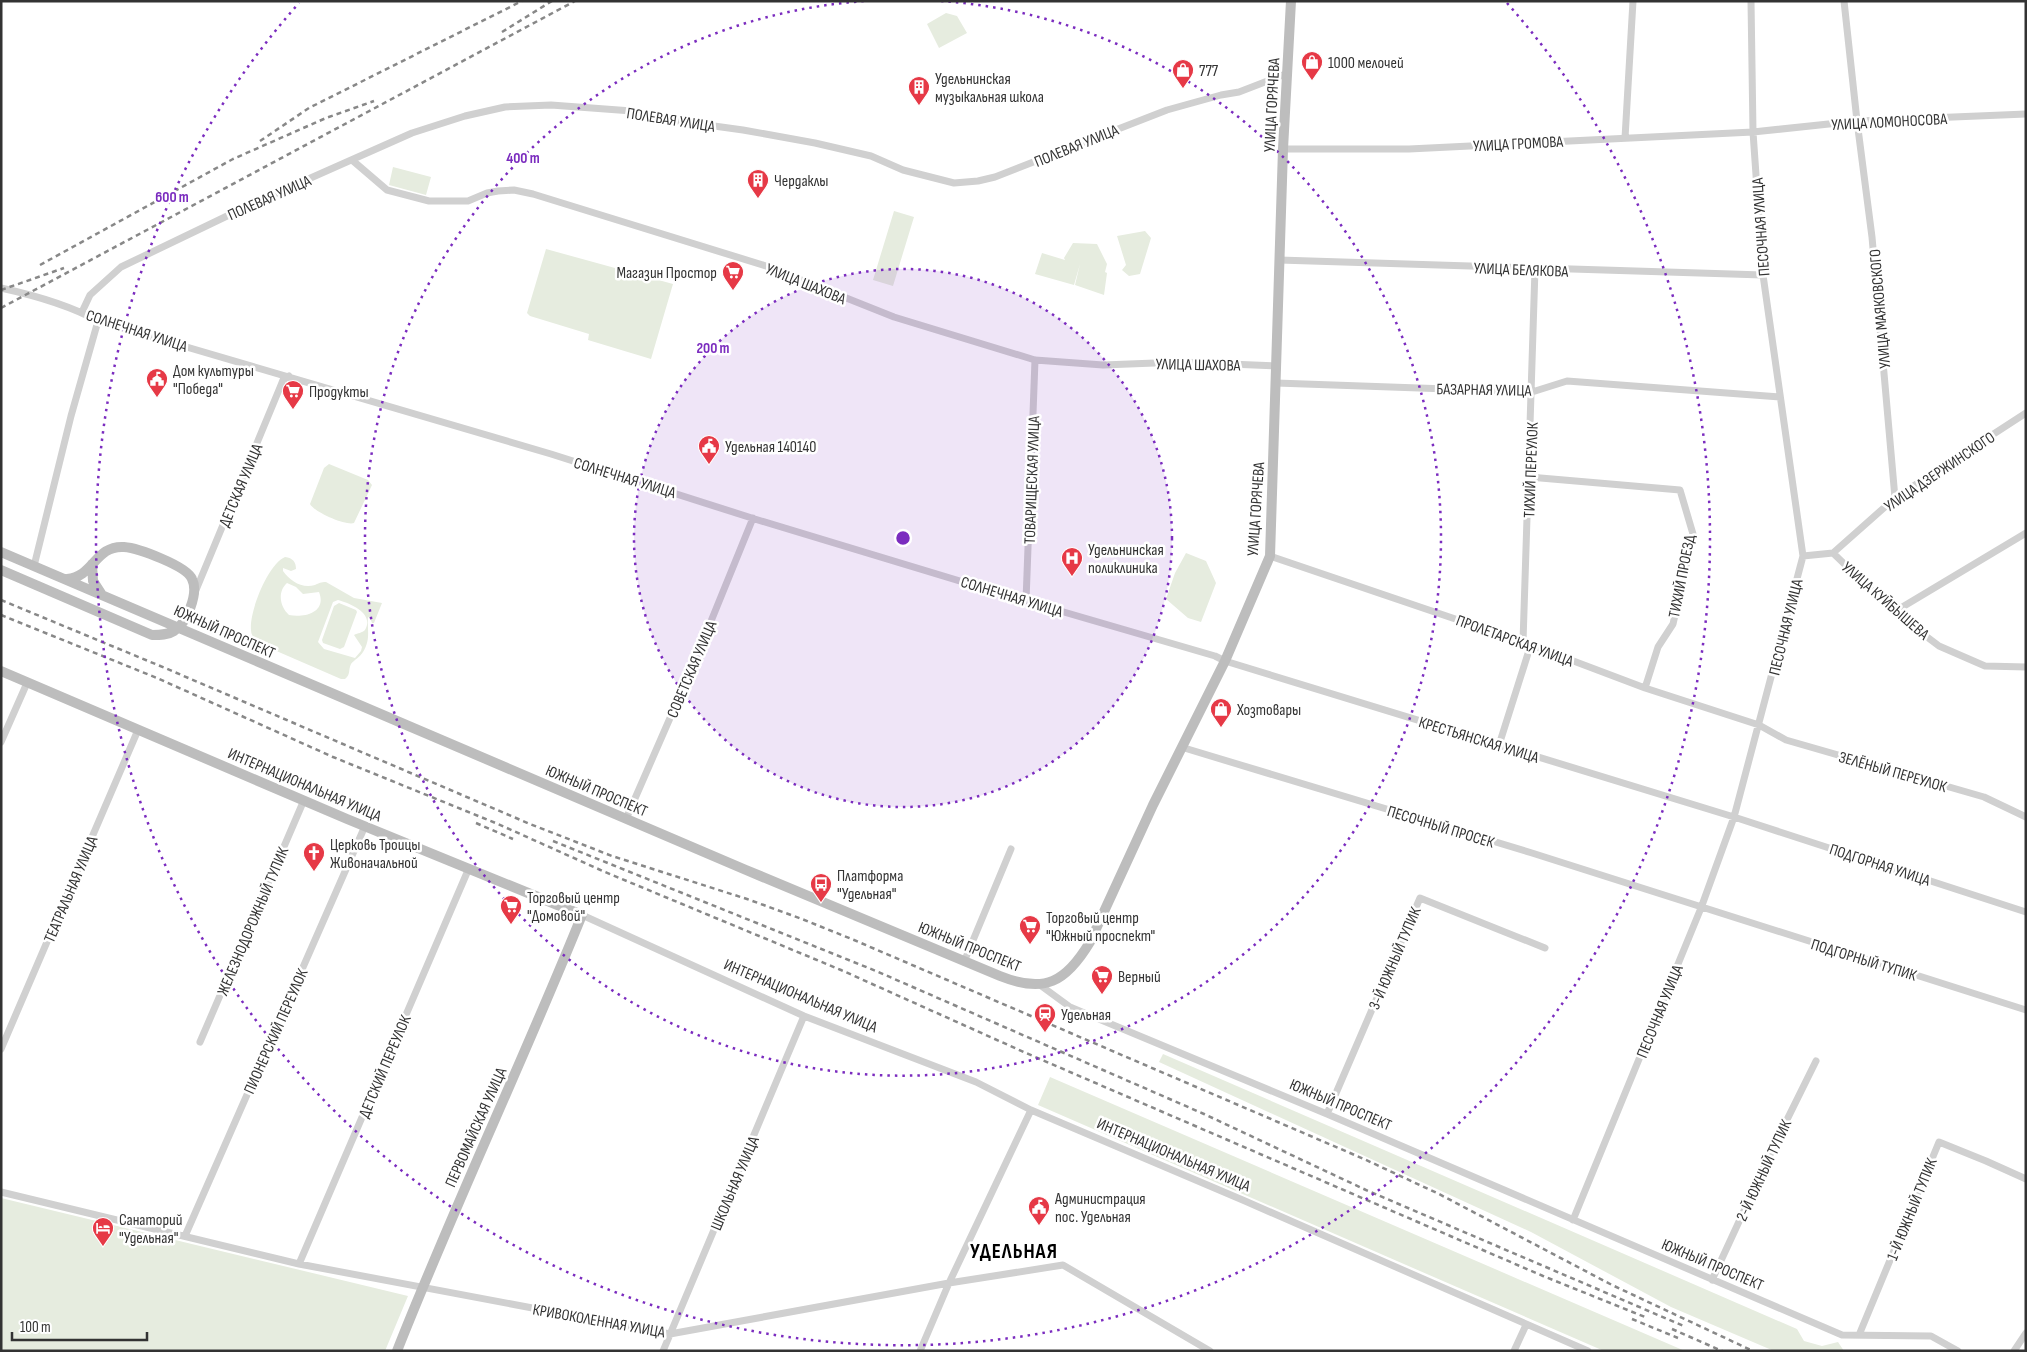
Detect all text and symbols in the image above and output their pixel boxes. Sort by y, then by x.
shop icon: 1000 мелочей [1300,50,1324,81]
place label: 1000 мелочей [1328,54,1404,73]
street label: УЛИЦА ГОРЯЧЕВА [1261,57,1284,153]
shop icon: 777 [1171,58,1195,89]
place label: 777 [1199,62,1219,81]
place label: Удельнинская музыкальная школа [935,70,1044,107]
building icon: Удельнинская музыкальная школа [907,75,931,106]
street label: ПОЛЕВАЯ УЛИЦА [625,104,716,137]
street label: УЛИЦА ЛОМОНОСОВА [1831,110,1948,135]
street label: ПОЛЕВАЯ УЛИЦА [1032,121,1122,172]
street label: УЛИЦА ГРОМОВА [1472,133,1564,156]
text: 400 m [506,149,540,168]
building icon: Чердаклы [746,168,770,199]
street label: ПОЛЕВАЯ УЛИЦА [225,172,314,225]
place label: Чердаклы [774,172,828,191]
street label: ПЕСОЧНАЯ УЛИЦА [1749,177,1774,277]
text: 600 m [155,188,189,207]
street label: УЛИЦА МАЯКОВСКОГО [1866,248,1895,370]
street label: УЛИЦА БЕЛЯКОВА [1473,259,1569,282]
supermarket icon: Магазин Простор [721,260,745,291]
street label: УЛИЦА ШАХОВА [763,260,848,309]
place label: Магазин Простор [616,264,717,283]
street label: СОЛНЕЧНАЯ УЛИЦА [83,306,190,357]
text: 200 m [696,339,730,358]
street label: УЛИЦА ШАХОВА [1155,355,1241,376]
place label: Дом культуры "Победа" [173,362,254,399]
public building icon: Дом культуры "Победа" [145,367,169,398]
supermarket icon: Продукты [281,379,305,410]
street label: БАЗАРНАЯ УЛИЦА [1436,380,1532,401]
place label: Продукты [309,383,369,402]
street label: ТОВАРИЩЕСКАЯ УЛИЦА [1021,416,1044,544]
street label: ТИХИЙ ПЕРЕУЛОК [1520,421,1543,518]
street label: УЛИЦА ДЗЕРЖИНСКОГО [1881,428,1999,516]
public building icon: Удельная 140140 [697,434,721,465]
place label: Удельная 140140 [725,438,816,457]
street label: ДЕТСКАЯ УЛИЦА [215,441,267,530]
street label: СОЛНЕЧНАЯ УЛИЦА [571,454,678,503]
street label: УЛИЦА ГОРЯЧЕВА [1244,461,1269,557]
centre of rings [894,529,912,547]
street label: ТИХИЙ ПРОЕЗД [1665,533,1700,619]
place label: Удельнинская поликлиника [1088,541,1164,578]
hospital icon: Удельнинская поликлиника [1060,546,1084,577]
street label: УЛИЦА КУЙБЫШЕВА [1838,558,1933,644]
street label: СОЛНЕЧНАЯ УЛИЦА [958,573,1065,622]
street label: ПЕСОЧНАЯ УЛИЦА [1765,577,1808,677]
street label: ЮЖНЫЙ ПРОСПЕКТ [171,602,278,663]
street label: ПРОЛЕТАРСКАЯ УЛИЦА [1453,611,1576,671]
street label: СОВЕТСКАЯ УЛИЦА [663,618,721,721]
shop icon: Хозтовары [1209,697,1233,728]
place label: Хозтовары [1236,701,1301,720]
street label: КРЕСТЬЯНСКАЯ УЛИЦА [1416,713,1541,768]
street label: ИНТЕРНАЦИОНАЛЬНАЯ УЛИЦА [225,744,384,826]
street label: ЗЕЛЁНЫЙ ПЕРЕУЛОК [1836,748,1950,797]
street label: ЮЖНЫЙ ПРОСПЕКТ [543,761,651,822]
street label: ПЕСОЧНЫЙ ПРОСЕК [1385,802,1497,853]
street label: ТЕАТРАЛЬНАЯ УЛИЦА [40,833,102,946]
place label: Церковь Троицы Живоначальной [330,836,420,873]
street label: ПОДГОРНАЯ УЛИЦА [1827,840,1932,891]
church icon: Церковь Троицы Живоначальной [302,841,326,872]
street label: ЖЕЛЕЗНОДОРОЖНЫЙ ТУПИК [214,844,294,999]
place label: Платформа "Удельная" [837,867,903,904]
bus stop icon: Платформа "Удельная" [809,872,833,903]
place label: Торговый центр "Домовой" [527,889,620,926]
supermarket icon: Торговый центр "Домовой" [499,894,523,925]
street label: 3-Й ЮЖНЫЙ ТУПИК [1365,904,1426,1013]
place label: Торговый центр "Южный проспект" [1046,909,1155,946]
supermarket icon: Торговый центр "Южный проспект" [1018,914,1042,945]
street label: ЮЖНЫЙ ПРОСПЕКТ [915,918,1024,977]
street label: ПОДГОРНЫЙ ТУПИК [1808,935,1919,986]
street label: ИНТЕРНАЦИОНАЛЬНАЯ УЛИЦА [721,955,880,1037]
street label: ПЕСОЧНАЯ УЛИЦА [1633,962,1688,1061]
supermarket icon: Верный [1090,964,1114,995]
street label: ПИОНЕРСКИЙ ПЕРЕУЛОК [240,965,313,1097]
place label: Верный [1118,968,1161,987]
station icon: Удельная [1033,1002,1057,1033]
place label: Удельная [1061,1006,1111,1025]
street label: ДЕТСКИЙ ПЕРЕУЛОК [355,1012,416,1121]
street label: ПЕРВОМАЙСКАЯ УЛИЦА [441,1065,511,1190]
street label: ЮЖНЫЙ ПРОСПЕКТ [1287,1075,1395,1136]
street label: ИНТЕРНАЦИОНАЛЬНАЯ УЛИЦА [1094,1114,1253,1196]
street label: 2-Й ЮЖНЫЙ ТУПИК [1733,1116,1796,1224]
street label: ШКОЛЬНАЯ УЛИЦА [707,1134,764,1233]
street label: 1-Й ЮЖНЫЙ ТУПИК [1883,1155,1942,1263]
place label: Администрация пос. Удельная [1054,1190,1146,1227]
public building icon: Администрация пос. Удельная [1027,1195,1051,1226]
place label: Санаторий "Удельная" [119,1211,182,1248]
hotel icon: Санаторий "Удельная" [91,1216,115,1247]
street label: ЮЖНЫЙ ПРОСПЕКТ [1659,1235,1767,1296]
district label: УДЕЛЬНАЯ [970,1239,1058,1264]
street label: КРИВОКОЛЕННАЯ УЛИЦА [531,1300,667,1342]
scale bar [12,1310,148,1342]
text: 100 m [20,1318,51,1337]

